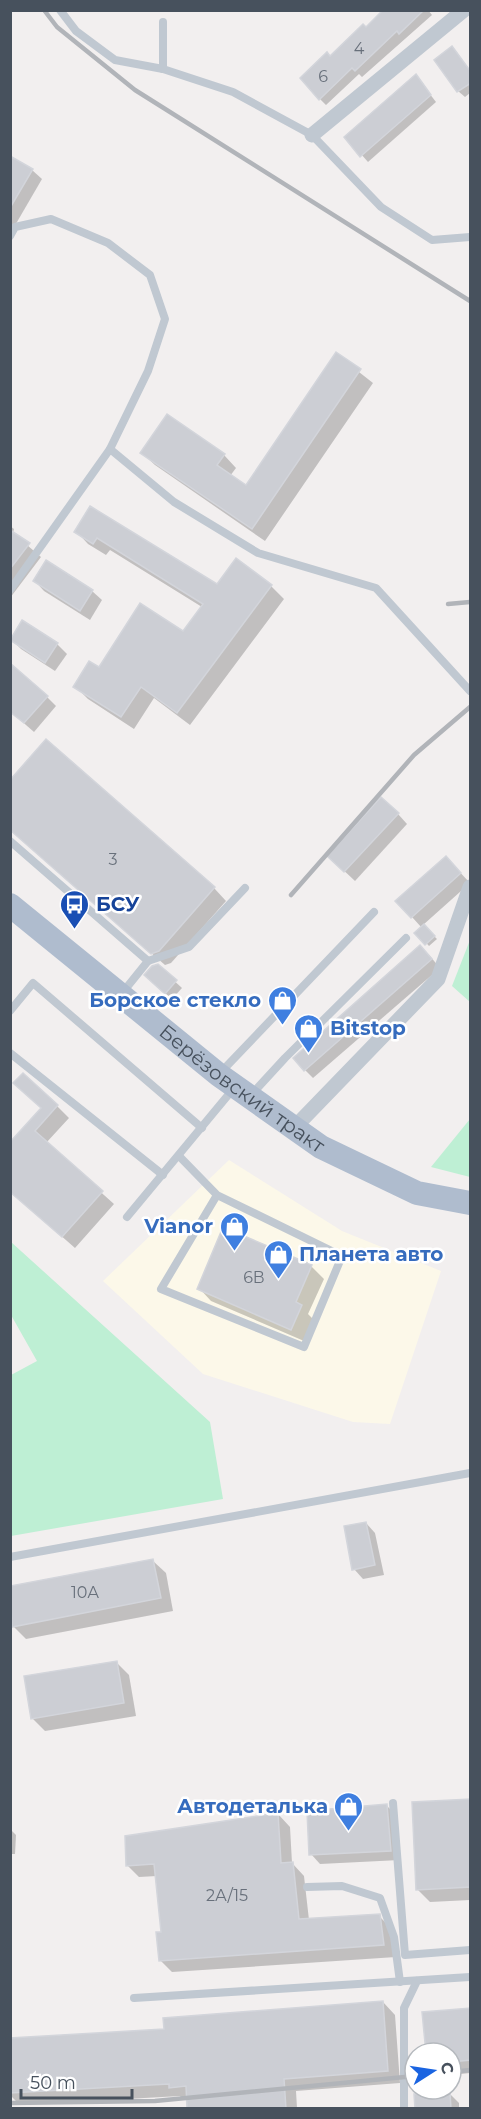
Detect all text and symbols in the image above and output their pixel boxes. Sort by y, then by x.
house number: 4 [354,39,365,58]
house number: 6 [318,67,328,86]
house number: 3 [108,850,118,869]
bus stop icon: БСУ [59,888,91,930]
place label: БСУ [96,892,140,916]
shop icon: Борское стекло [266,984,298,1026]
place label: Борское стекло [89,988,261,1012]
shop icon: Bitstop [293,1012,325,1054]
place label: Bitstop [330,1016,406,1040]
street label: Берёзовский тракт [154,1019,330,1158]
shop icon: Vianor [218,1210,250,1252]
place label: Vianor [143,1214,213,1238]
shop icon: Планета авто [262,1238,294,1280]
place label: Планета авто [299,1242,443,1266]
house number: 6В [243,1268,265,1287]
house number: 10А [71,1583,99,1602]
shop icon: Автодеталька [333,1790,365,1832]
place label: Автодеталька [177,1794,328,1818]
house number: 2А/15 [206,1886,248,1905]
north arrow [403,2041,463,2101]
text: С [437,2060,458,2076]
scale bar [21,2062,132,2100]
text: 50 m [30,2072,76,2094]

